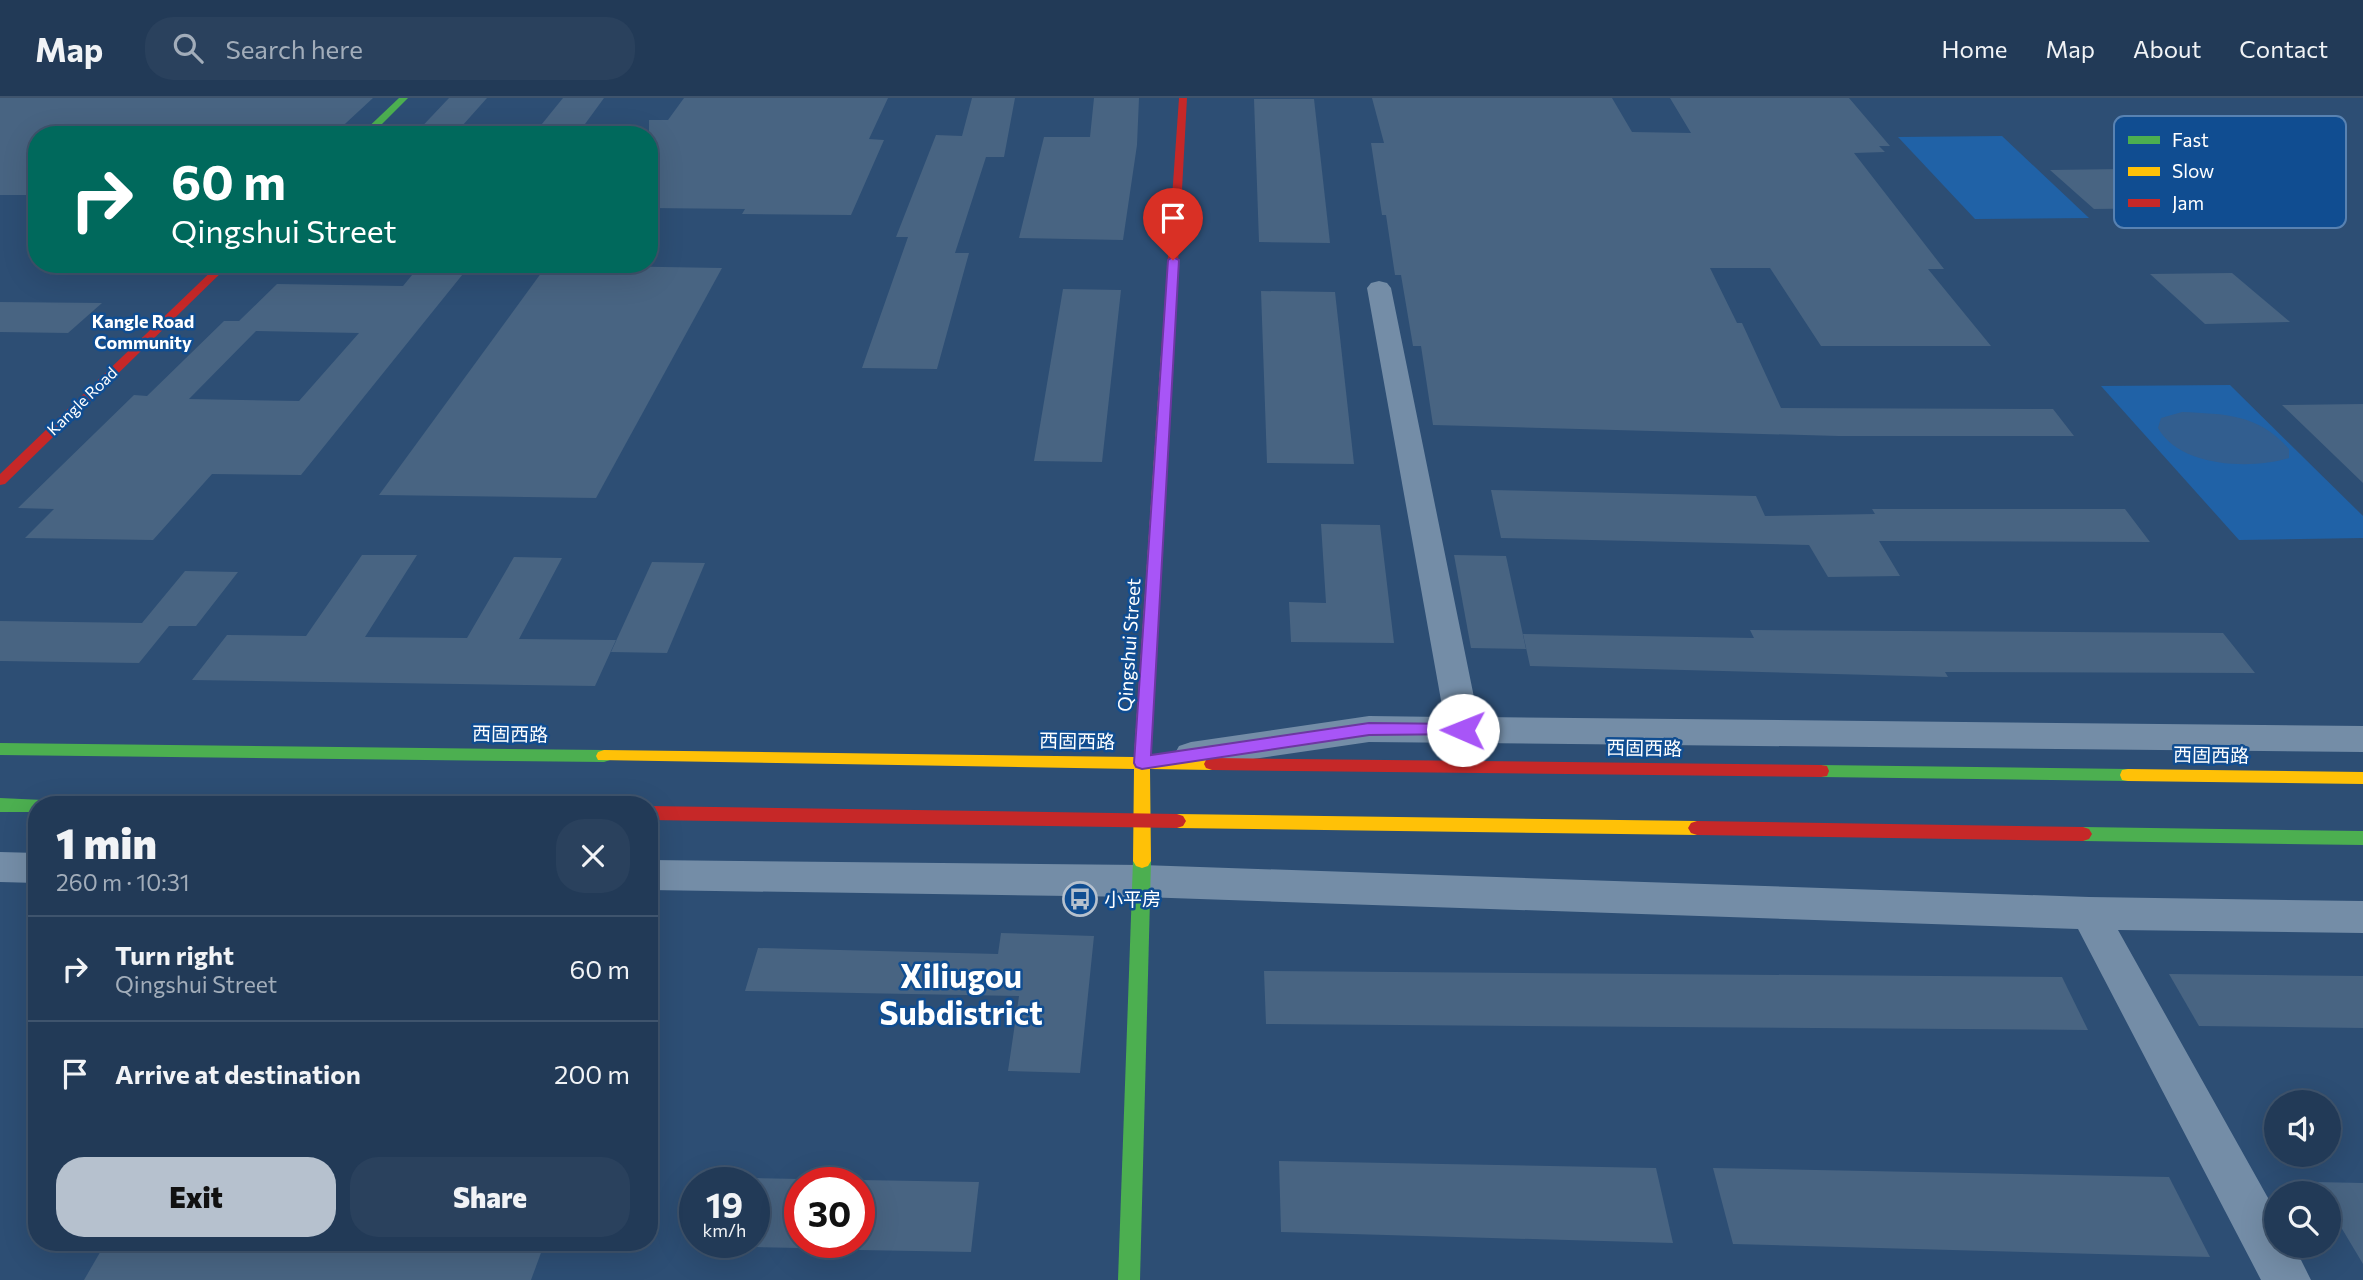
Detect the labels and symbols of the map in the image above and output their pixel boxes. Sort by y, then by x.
legend [2114,116,2346,228]
text: Fast [2172,128,2209,151]
text: Slow [2172,159,2214,182]
pin [1143,188,1203,260]
text: Jam [2172,191,2204,214]
district label: Kangle Road Community [92,310,194,353]
street label: Kangle Road [43,363,121,439]
street label: Qingshui Street [1112,577,1145,713]
position arrow [1426,693,1500,767]
street label: 西固西路 [472,721,548,746]
street label: 西固西路 [1039,728,1115,753]
street label: 西固西路 [1606,735,1682,760]
street label: 西固西路 [2173,742,2249,767]
bus stop icon: 小平房 [1061,880,1099,918]
place label: 小平房 [1104,887,1161,910]
district label: Xiliugou Subdistrict [879,955,1043,1032]
speed limit sign: 30 [784,1167,875,1258]

